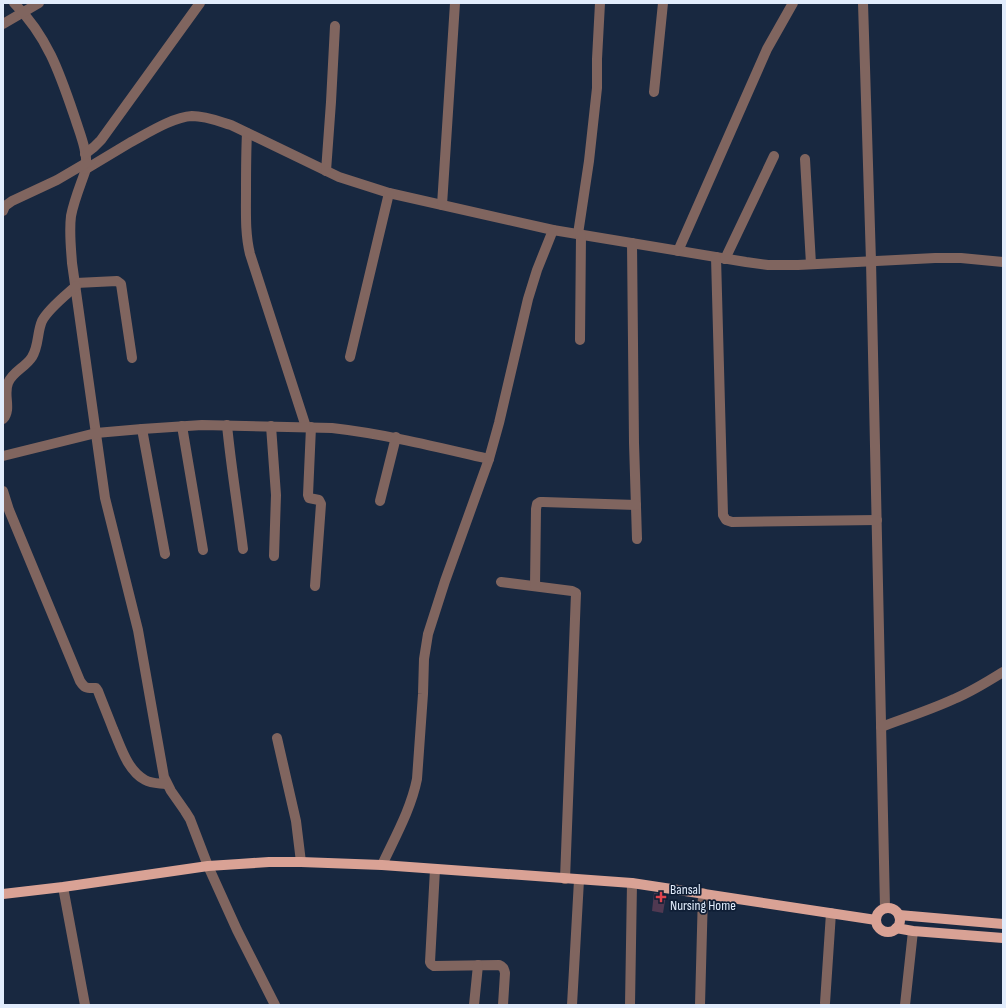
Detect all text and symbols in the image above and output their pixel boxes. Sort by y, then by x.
place label: Bansal Nursing Home [670,881,736,914]
marker: Bansal Nursing Home [655,891,667,903]

